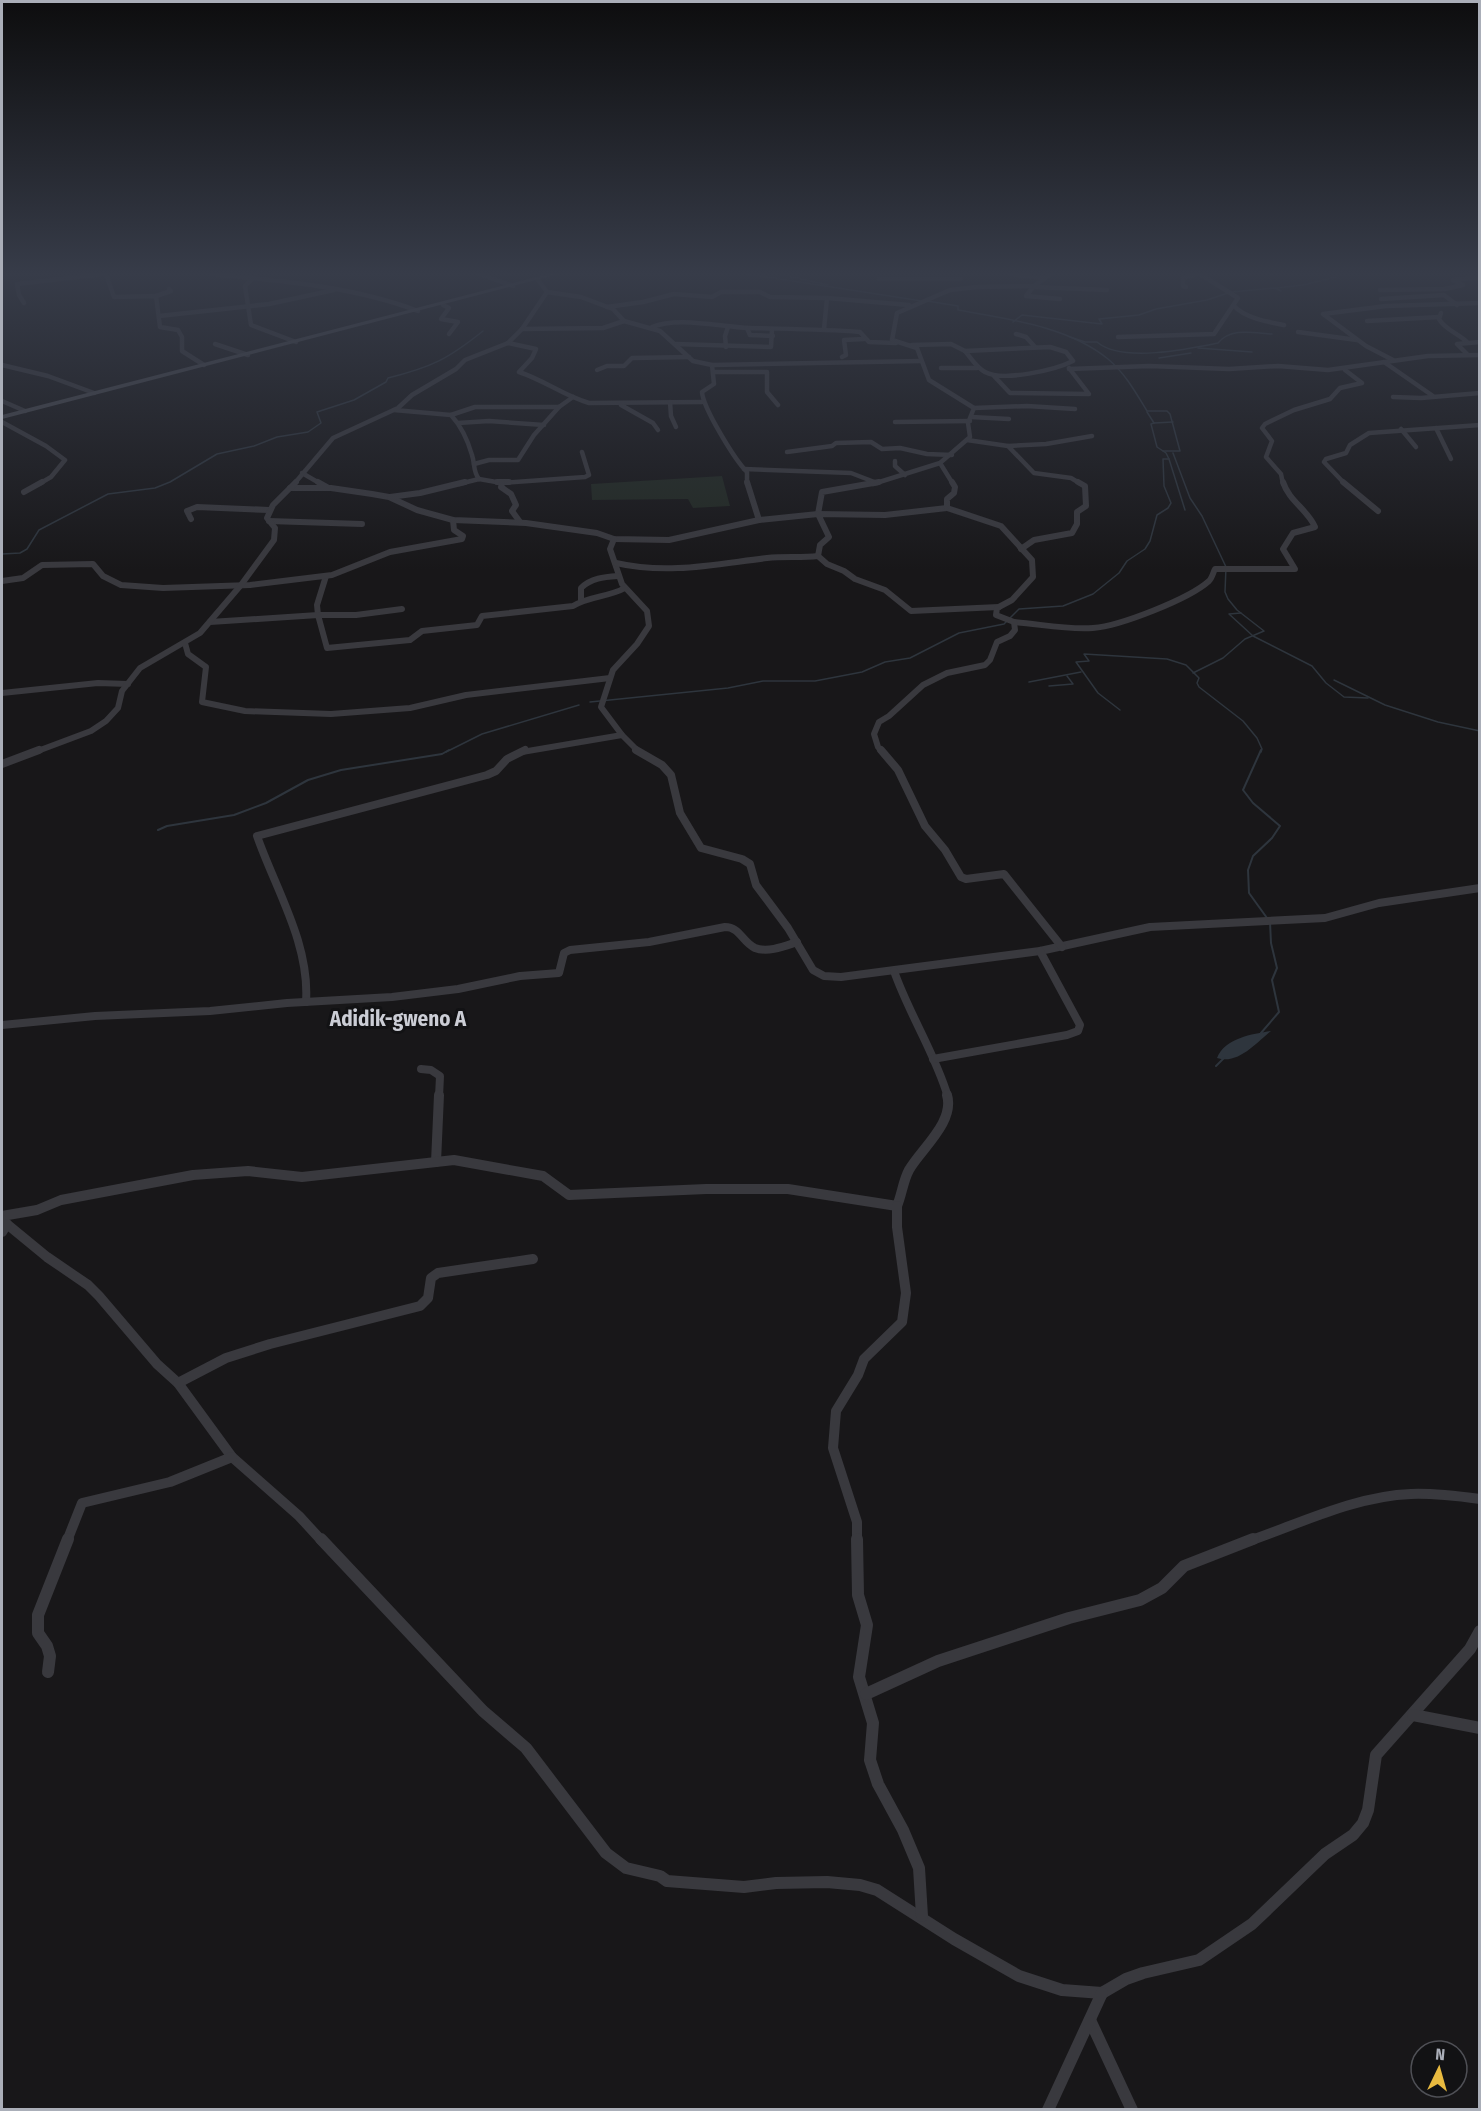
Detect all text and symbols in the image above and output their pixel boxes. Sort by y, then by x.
district label: Adidik-gweno A [329,1006,467,1032]
north arrow [1409,2039,1469,2099]
text: N [1435,2045,1446,2064]

